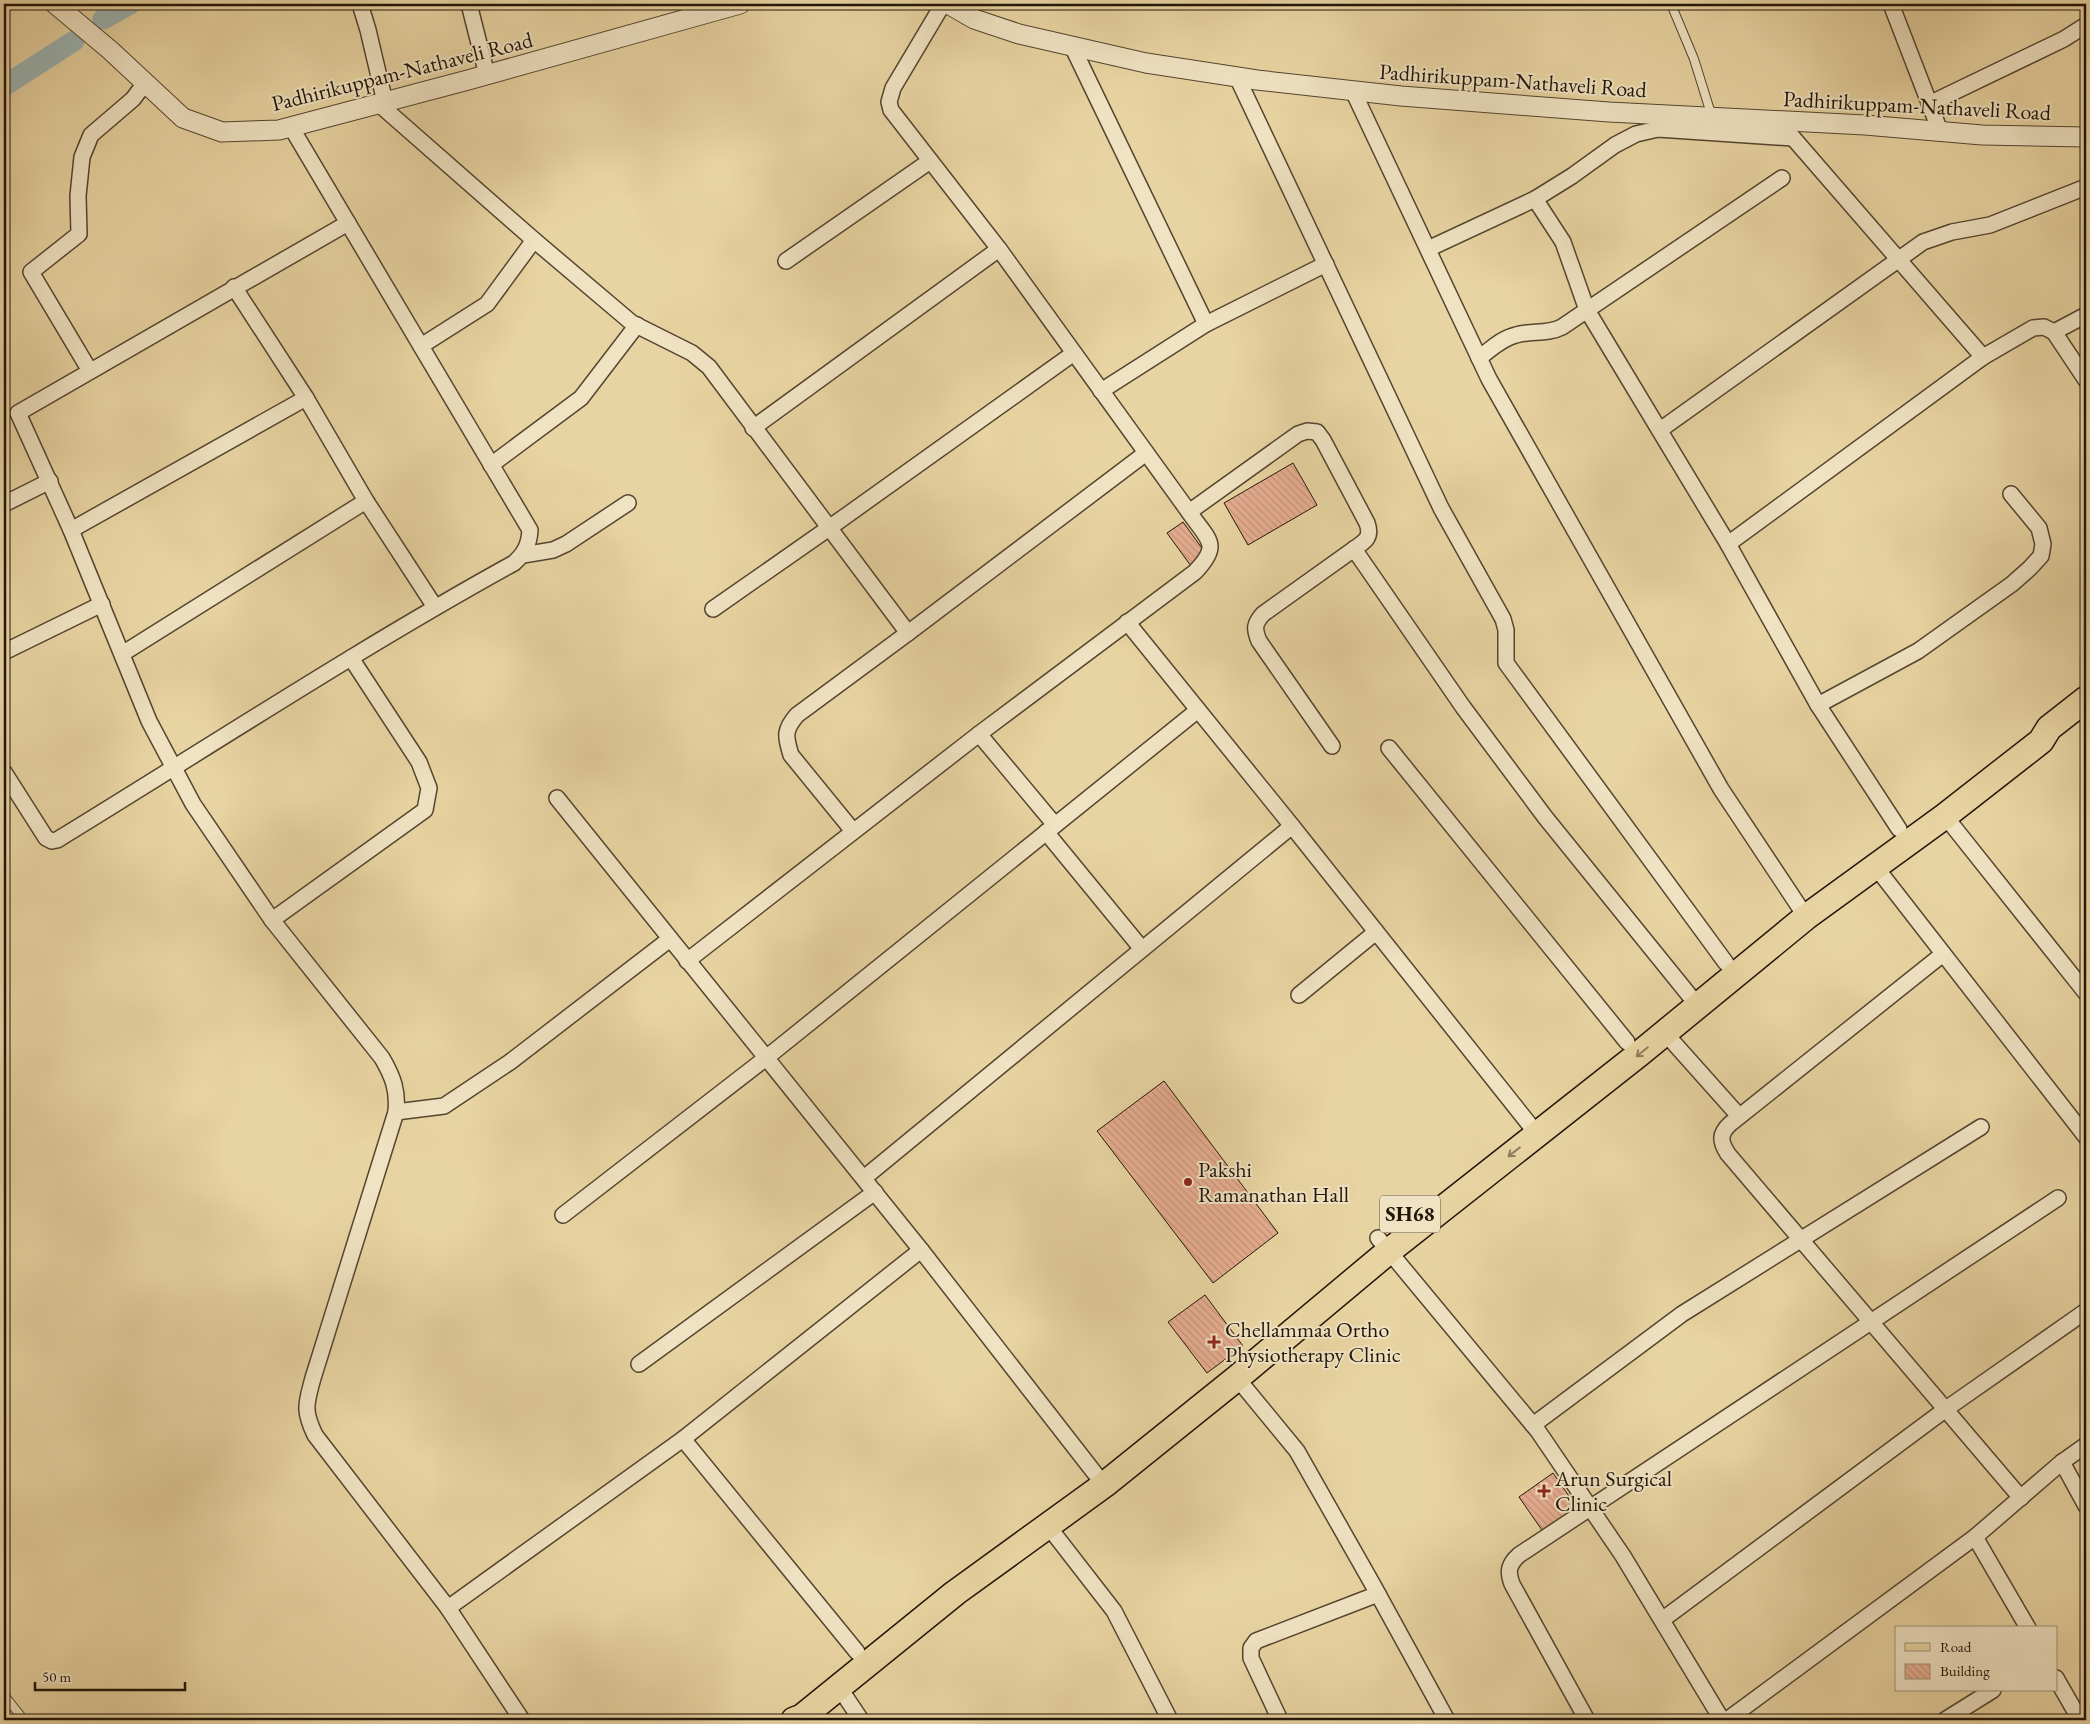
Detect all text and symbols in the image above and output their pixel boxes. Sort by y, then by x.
street label: Padhirikuppam-Nathaveli Road [268,25,537,118]
street label: Padhirikuppam-Nathaveli Road [1378,57,1649,104]
street label: Padhirikuppam-Nathaveli Road [1782,84,2053,127]
one-way arrow [1635,1046,1648,1057]
one-way arrow [1508,1147,1521,1158]
place label: Pakshi Ramanathan Hall [1198,1155,1349,1209]
marker: Pakshi Ramanathan Hall [1182,1176,1194,1188]
road number: SH68 [1380,1196,1440,1232]
place label: Chellammaa Ortho Physiotherapy Clinic [1225,1315,1401,1369]
marker: Chellammaa Ortho Physiotherapy Clinic [1207,1335,1221,1349]
place label: Arun Surgical Clinic [1554,1464,1672,1518]
marker: Arun Surgical Clinic [1537,1484,1551,1498]
legend [1895,1626,2058,1692]
text: Road [1940,1637,1972,1656]
scale bar [35,1659,185,1691]
text: Building [1940,1661,1990,1680]
text: 50 m [42,1667,71,1686]

